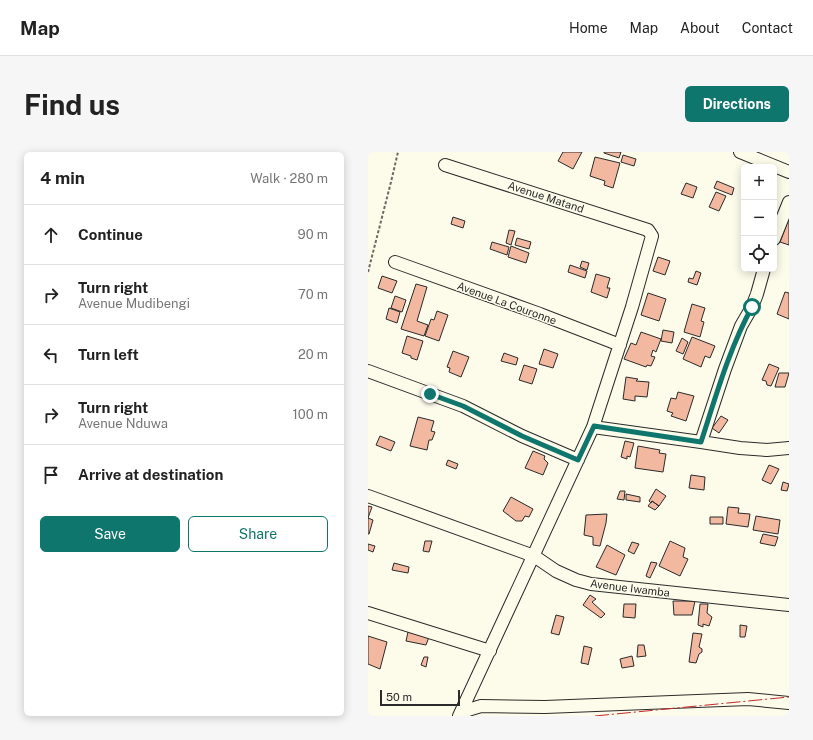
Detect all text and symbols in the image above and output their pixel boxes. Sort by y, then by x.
text: Map [20,17,60,39]
text: Home [569,20,608,36]
text: Map [630,20,658,36]
text: About [680,20,720,36]
text: Contact [742,20,793,36]
button: Directions [685,86,789,122]
text: Find us [24,88,120,121]
map controls [741,164,777,272]
button: + [741,164,777,200]
text: 4 min [40,168,85,188]
text: Walk · 280 m [250,171,328,186]
street label: Avenue Matand [506,179,586,215]
button: − [741,200,777,236]
icon: ahead [40,224,62,246]
text: Continue [78,226,143,243]
text: 90 m [298,227,328,242]
button: locate [741,236,777,272]
text: Turn right [78,279,148,296]
street label: Avenue La Couronne [456,279,558,327]
icon: right [40,284,62,306]
text: 70 m [298,287,328,302]
text: Avenue Mudibengi [78,296,190,311]
route start [743,298,761,316]
icon: left [40,344,62,366]
text: Turn left [78,346,139,363]
text: 20 m [298,347,328,362]
route end [421,385,439,403]
text: Turn right [78,399,148,416]
icon: right [40,404,62,426]
text: 100 m [292,407,328,422]
text: Avenue Nduwa [78,416,168,431]
icon: arrive [40,464,62,486]
text: Arrive at destination [78,466,223,483]
button: Save [40,516,180,552]
button: Share [188,516,328,552]
street label: Avenue Iwamba [590,577,670,599]
scale bar [380,688,460,707]
text: 50 m [386,691,412,703]

